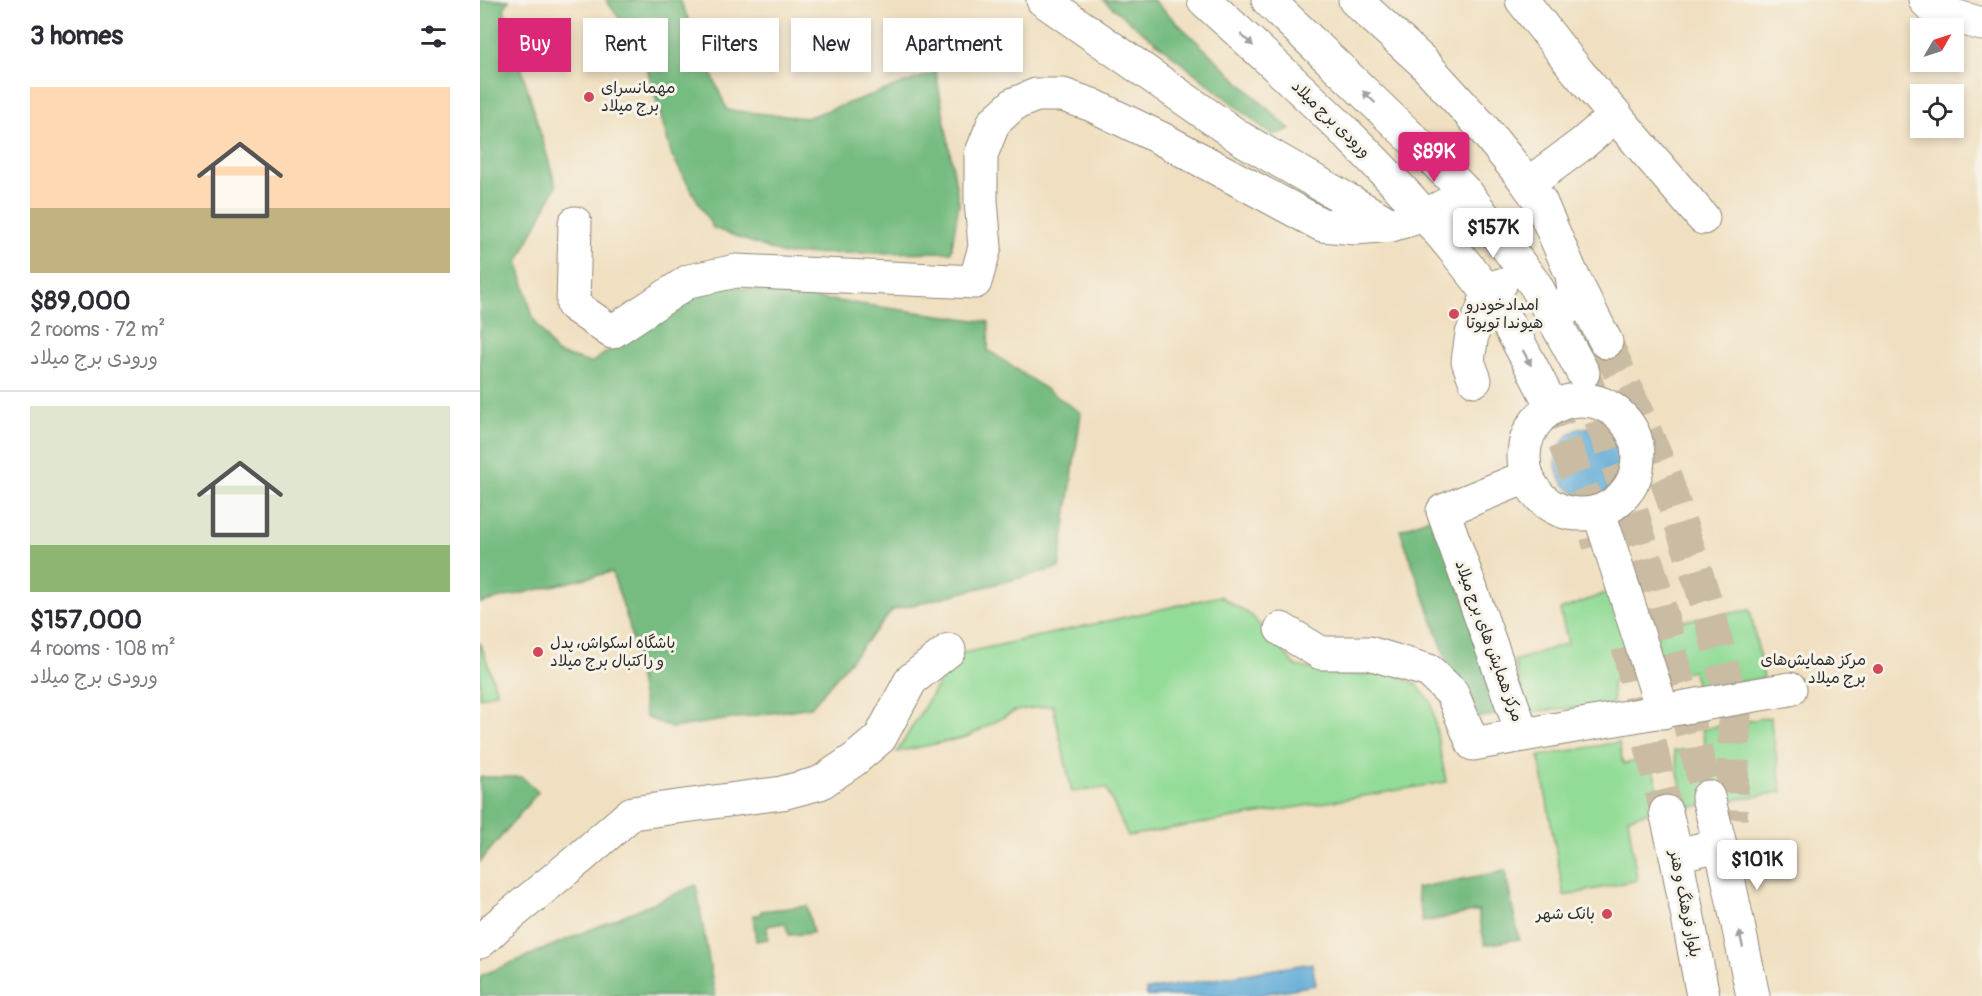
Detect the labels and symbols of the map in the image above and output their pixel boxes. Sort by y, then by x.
north arrow [1910,18,1964,72]
one-way arrow [1239,33,1254,47]
street label: ورودی برج میلاد [1287,76,1375,162]
place label: مهمانسرای برج میلاد [601,78,676,116]
marker: مهمانسرای برج میلاد [582,90,596,104]
one-way arrow [1362,90,1376,104]
pin: $89K [1398,132,1470,183]
pin: $157K [1451,208,1535,259]
place label: امدادخودرو هیوندا تویوتا [1464,295,1543,333]
marker: امدادخودرو هیوندا تویوتا [1447,307,1461,321]
one-way arrow [1521,349,1531,367]
street label: مرکز همایش های برج میلاد [1450,557,1528,725]
place label: باشگاه اسکواش، پدل و راکتبال برج میلاد [550,633,676,671]
marker: باشگاه اسکواش، پدل و راکتبال برج میلاد [531,645,545,659]
place label: مرکز همایش‌های برج میلاد [1761,650,1866,688]
marker: مرکز همایش‌های برج میلاد [1871,662,1885,676]
pin: $101K [1715,840,1799,891]
street label: بلوار فرهنگ و هنر [1664,847,1705,959]
place label: بانک شهر [1534,904,1595,924]
marker: بانک شهر [1600,907,1614,921]
one-way arrow [1736,929,1745,948]

